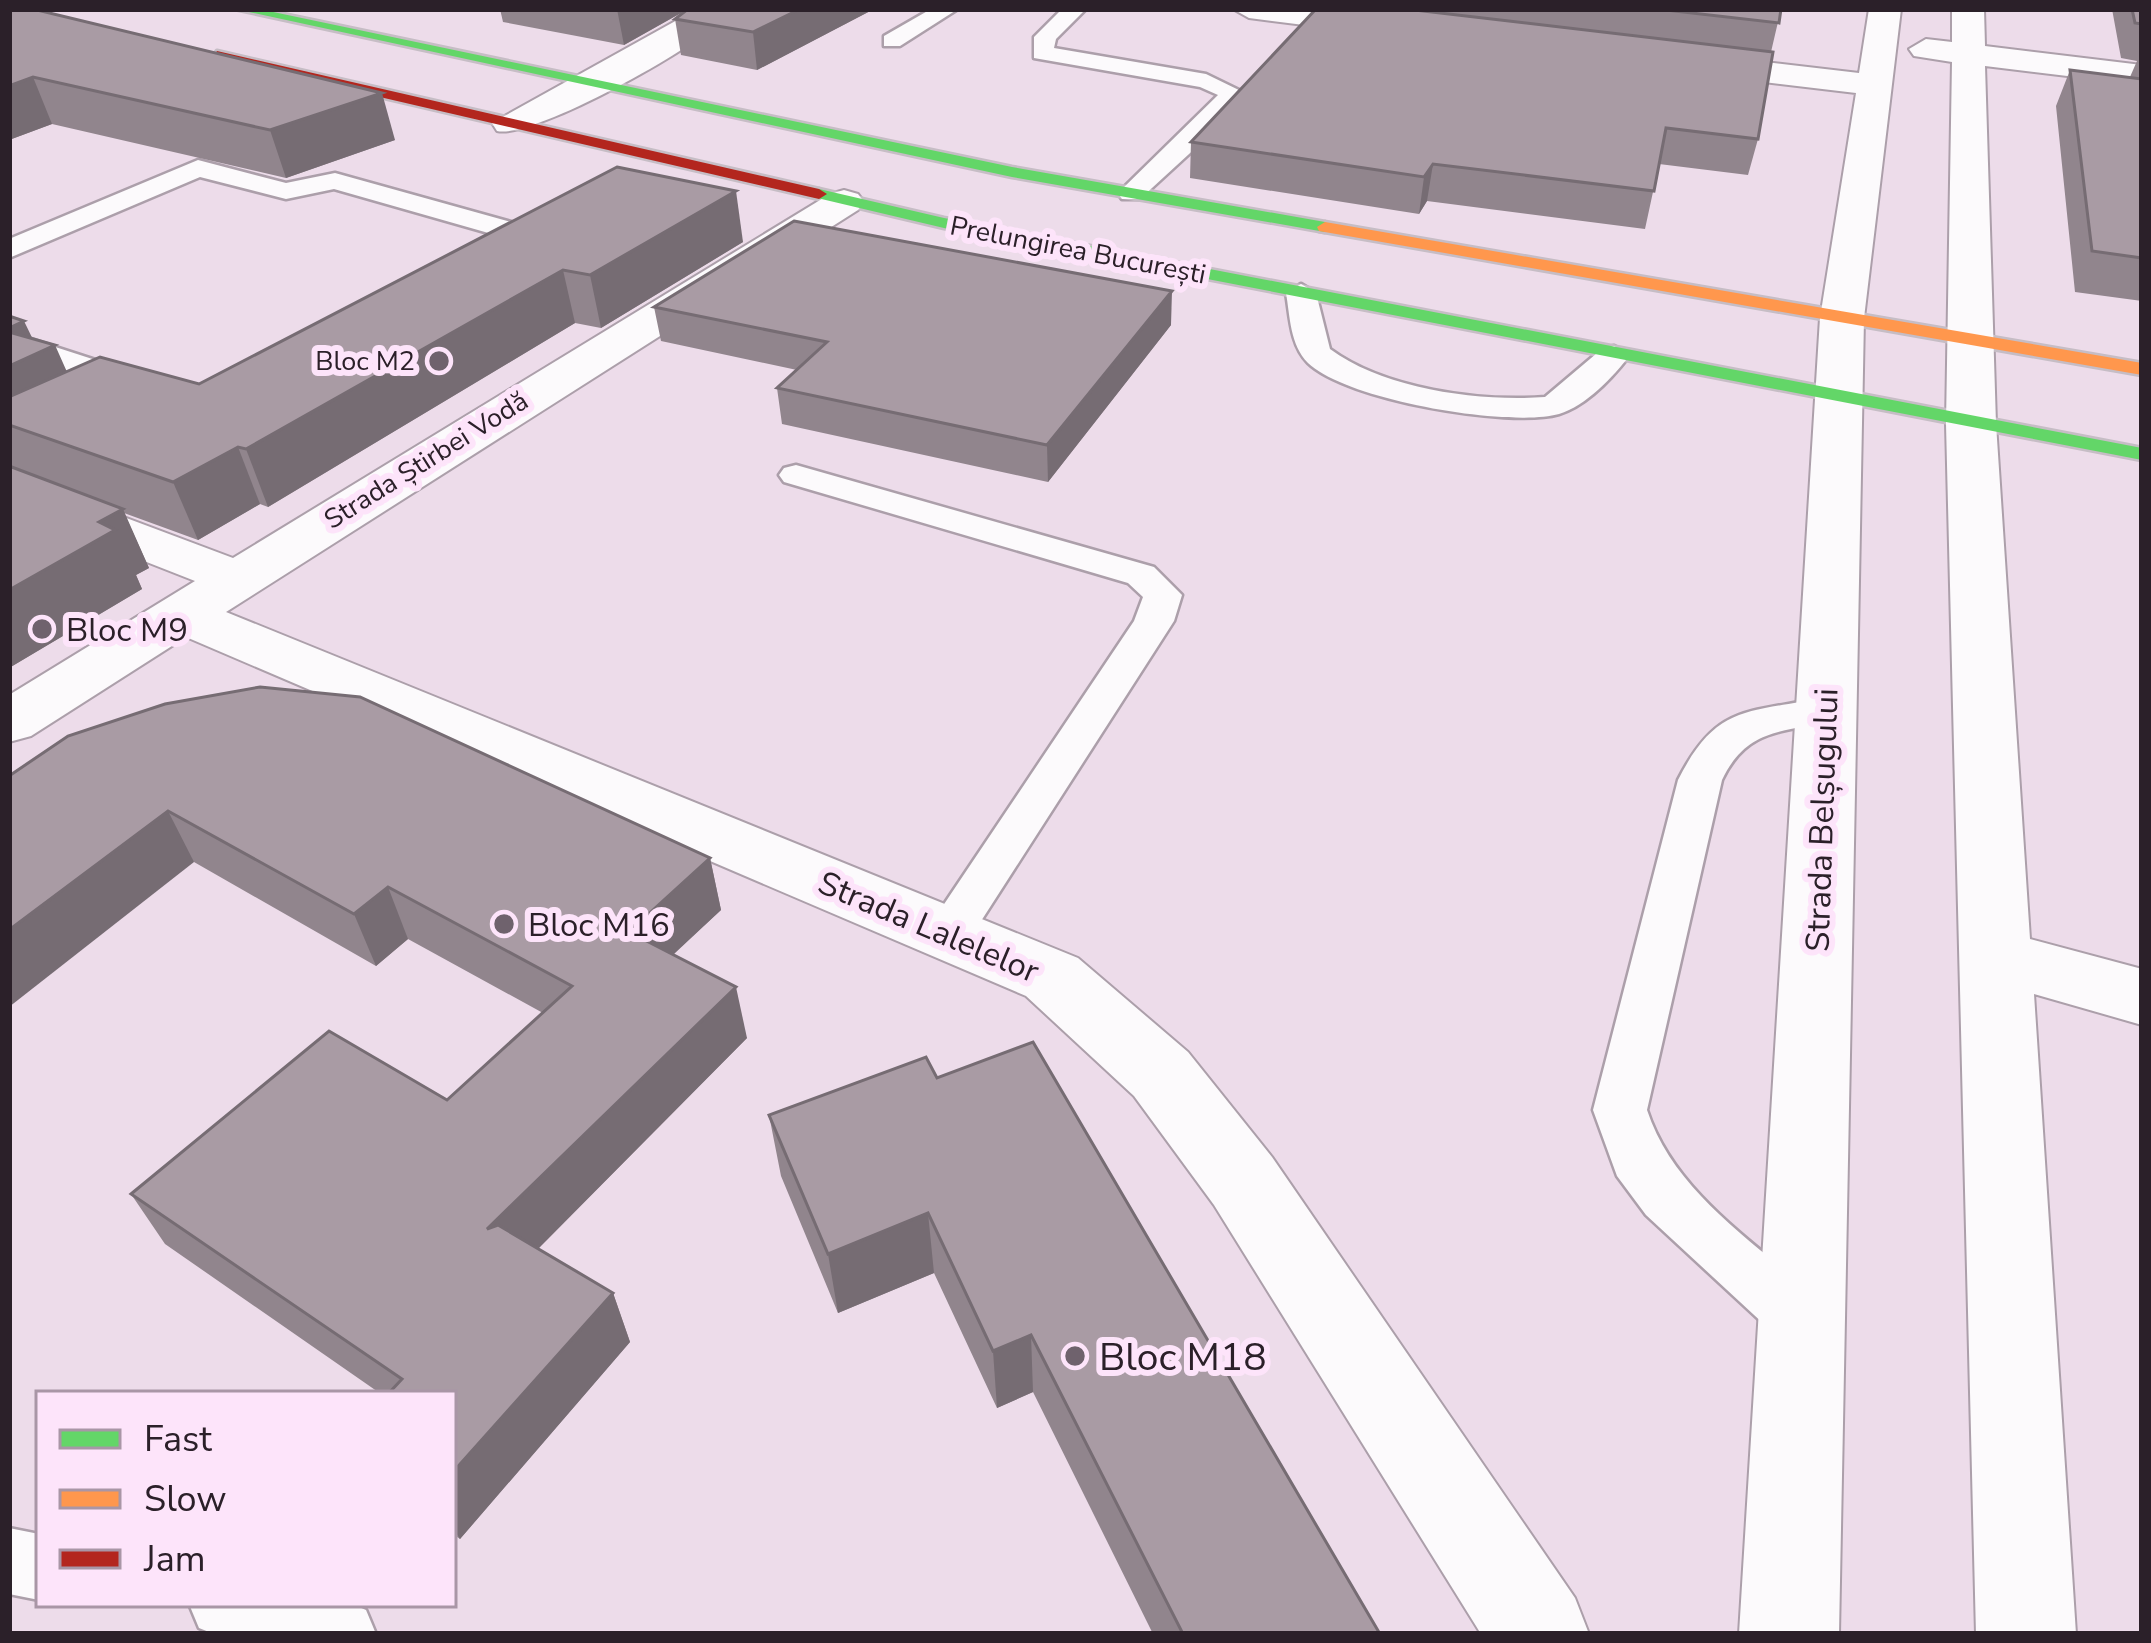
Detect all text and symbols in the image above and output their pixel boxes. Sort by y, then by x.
street label: Prelungirea București [947,208,1209,293]
place label: Bloc M2 [315,343,415,380]
marker: Bloc M2 [426,348,452,374]
street label: Strada Știrbei Vodă [317,383,535,538]
place label: Bloc M9 [66,608,188,653]
marker: Bloc M9 [29,616,55,642]
street label: Strada Belșugului [1795,687,1850,953]
street label: Strada Lalelelor [811,861,1046,994]
place label: Bloc M16 [528,903,670,948]
marker: Bloc M16 [491,911,517,937]
place label: Bloc M18 [1099,1331,1267,1384]
marker: Bloc M18 [1062,1343,1088,1369]
legend [36,1391,456,1607]
text: Fast [144,1415,212,1464]
text: Slow [144,1475,227,1524]
text: Jam [143,1535,206,1584]

